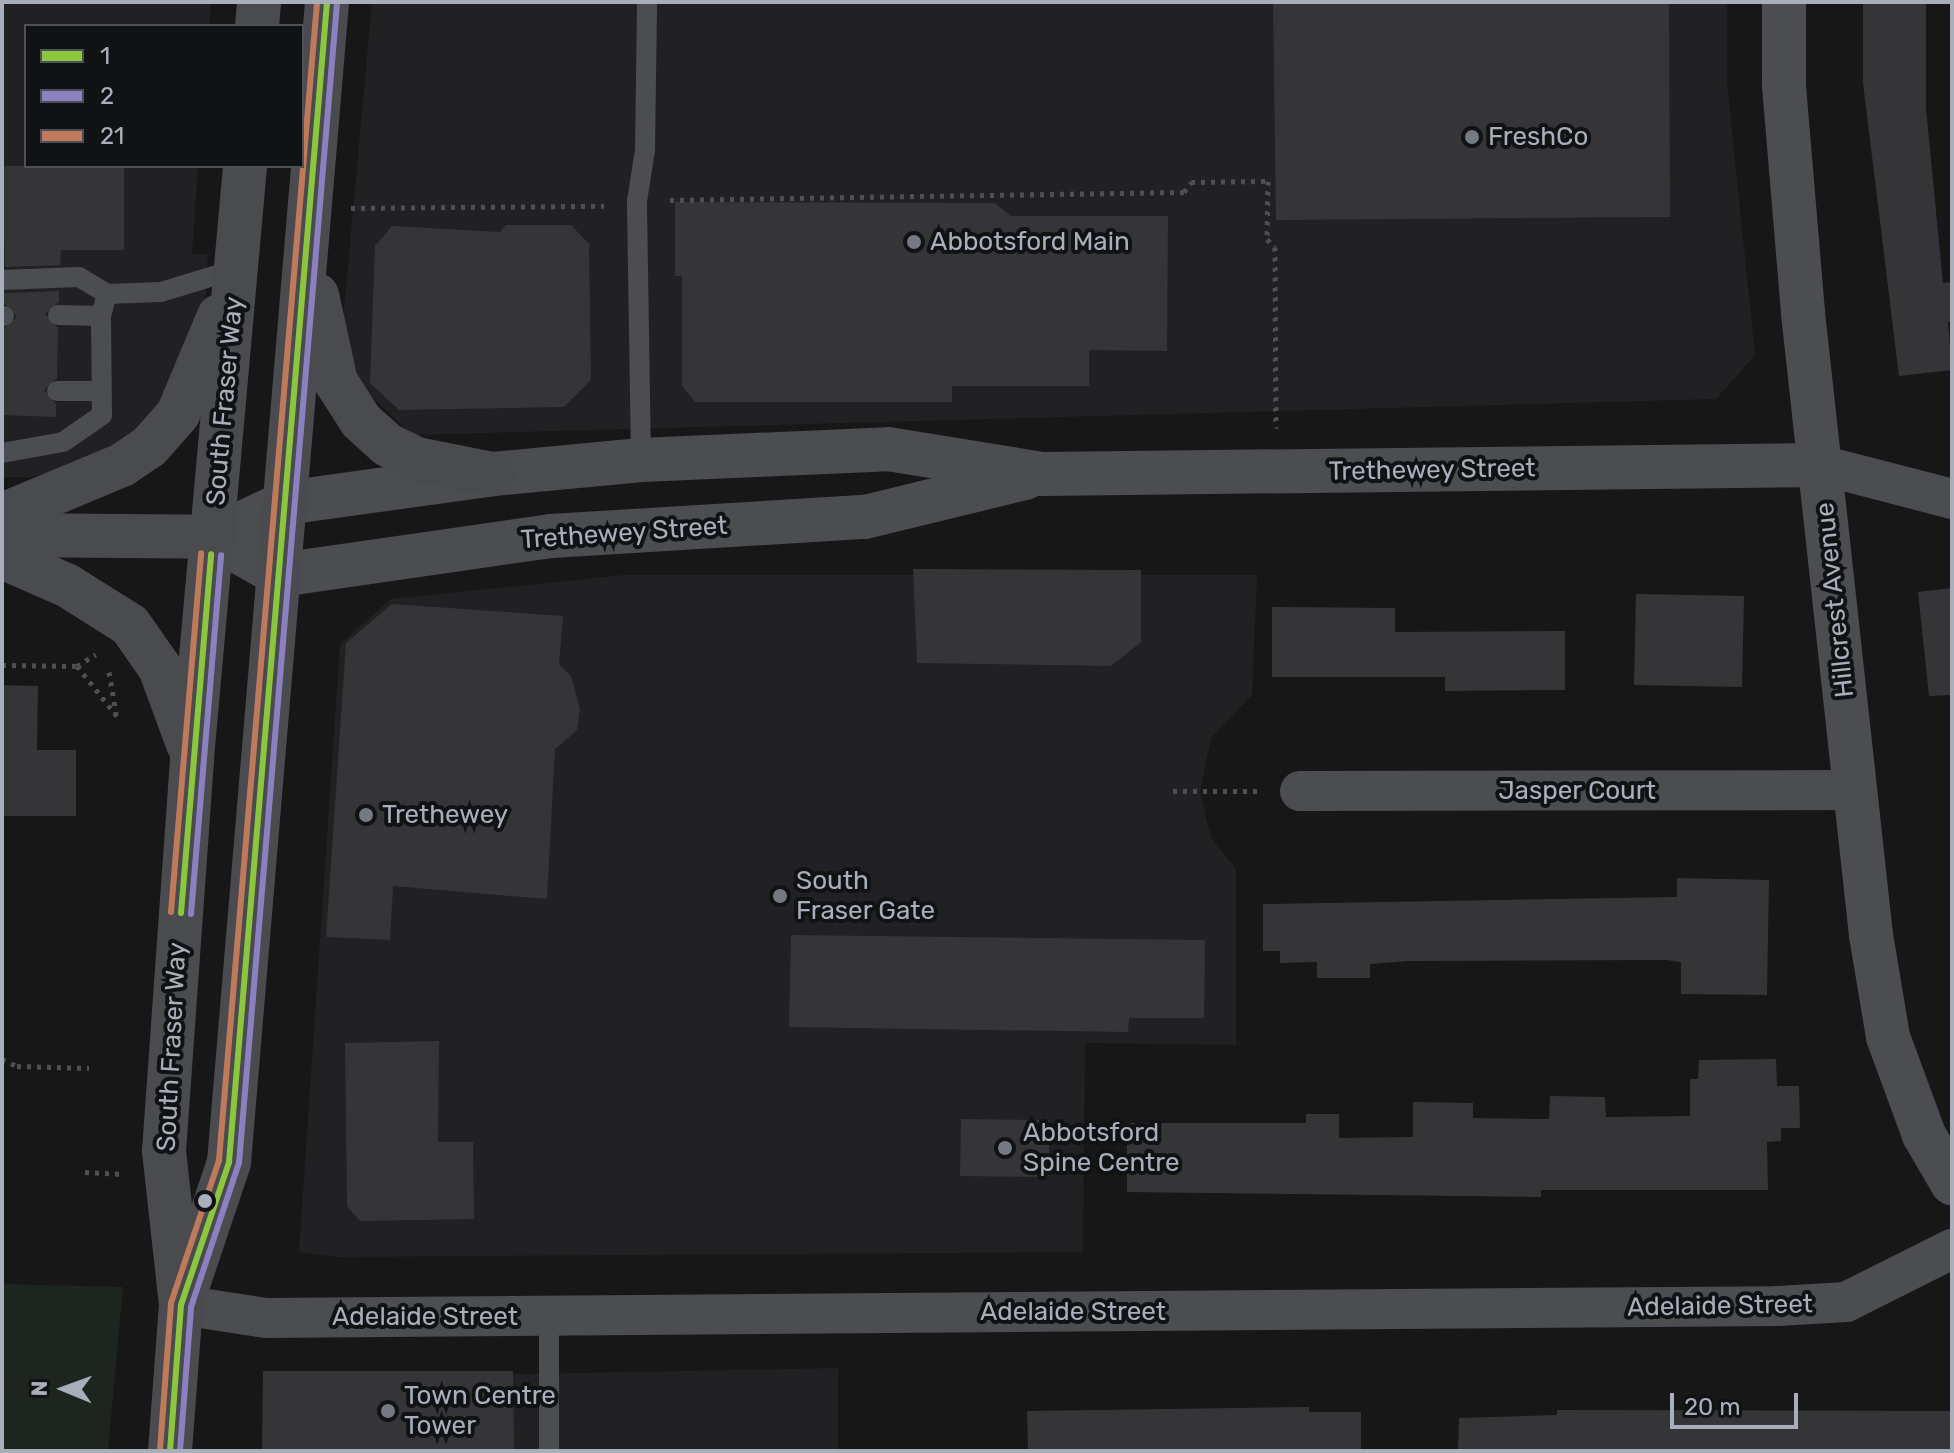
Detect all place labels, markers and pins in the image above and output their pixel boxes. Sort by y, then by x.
place label: FreshCo [1488,121,1588,153]
marker: FreshCo [1463,128,1481,146]
place label: Abbotsford Main [930,226,1130,258]
marker: Abbotsford Main [905,233,923,251]
place label: Trethewey [382,799,508,831]
marker: Trethewey [357,806,375,824]
place label: South Fraser Gate [796,865,936,926]
marker: South Fraser Gate [771,887,789,905]
place label: Abbotsford Spine Centre [1023,1117,1179,1178]
marker: Abbotsford Spine Centre [994,1137,1016,1159]
unlabelled marker [197,1193,213,1209]
place label: Town Centre Tower [404,1380,556,1442]
marker: Town Centre Tower [379,1402,397,1420]

